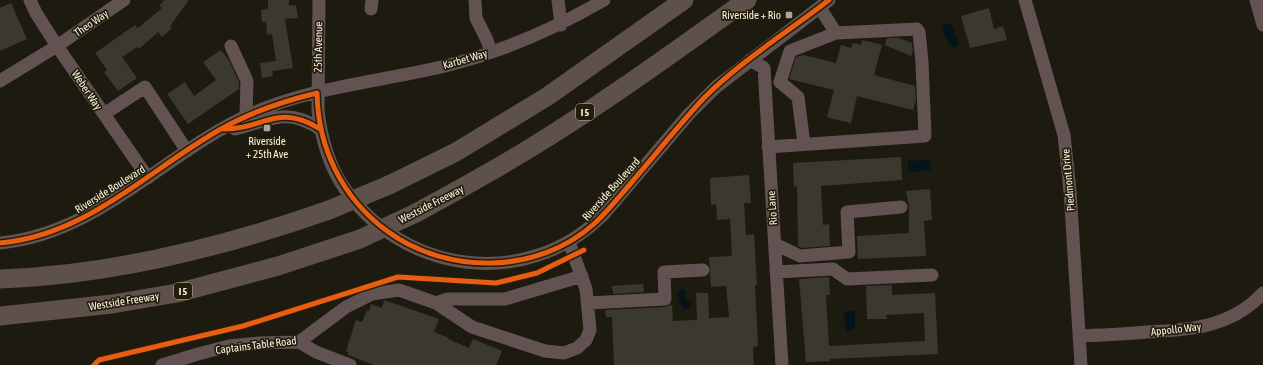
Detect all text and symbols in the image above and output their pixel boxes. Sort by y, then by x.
street label: Theo Way [72,7,111,39]
place label: Riverside + Rio [722,9,781,21]
marker: Riverside + Rio [784,10,794,20]
street label: 25th Avenue [312,21,324,73]
street label: Karbet Way [441,47,489,71]
street label: Weber Way [69,68,105,112]
road number: I 5 [576,104,594,120]
marker: Riverside + 25th Ave [262,123,272,133]
place label: Riverside + 25th Ave [246,135,288,160]
street label: Piedmont Drive [1059,148,1077,212]
street label: Riverside Boulevard [580,155,642,223]
street label: Riverside Boulevard [73,163,147,215]
street label: Westside Freeway [397,182,466,226]
street label: Rio Lane [765,190,779,226]
road number: I 5 [174,283,192,299]
street label: Westside Freeway [88,289,161,312]
street label: Appollo Way [1150,320,1202,338]
street label: Captains Table Road [215,334,297,356]

